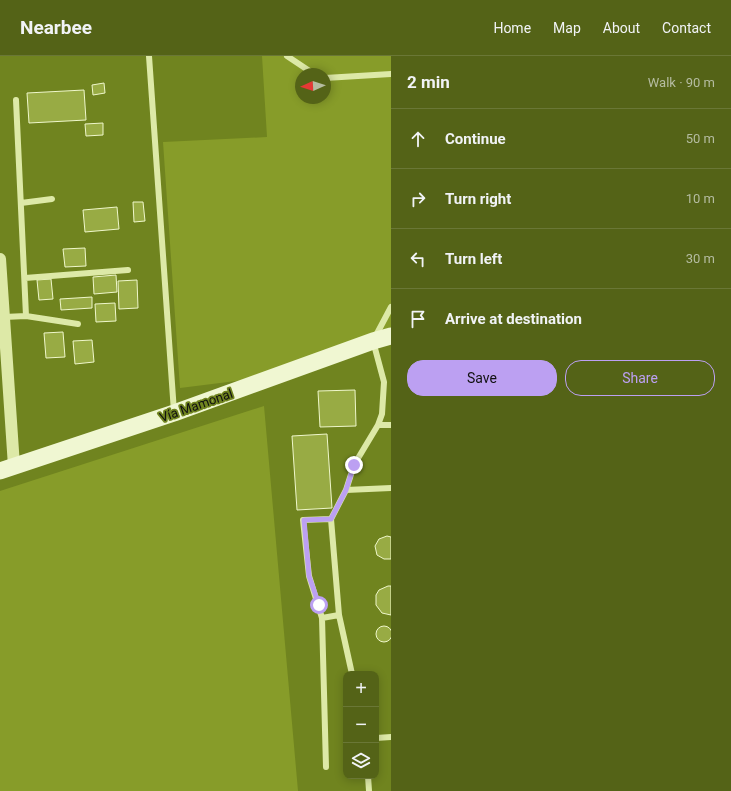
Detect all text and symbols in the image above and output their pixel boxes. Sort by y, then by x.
text: Nearbee [20,16,92,39]
text: Home [493,20,531,36]
text: Map [553,20,581,36]
text: About [603,20,640,36]
text: Contact [662,20,711,36]
north arrow [295,68,331,104]
text: 2 min [407,72,450,92]
text: Walk · 90 m [648,75,715,90]
icon: ahead [407,128,429,150]
text: Continue [445,130,506,148]
text: 50 m [686,131,715,146]
icon: right [407,188,429,210]
text: Turn right [445,190,511,208]
text: 10 m [686,191,715,206]
icon: left [407,248,429,270]
text: Turn left [445,250,502,268]
text: 30 m [686,251,715,266]
icon: arrive [407,308,429,330]
text: Arrive at destination [445,310,582,328]
button: Save [407,360,557,396]
button: Share [565,360,715,396]
street label: Vía Mamonal [158,386,235,425]
route end [345,456,363,474]
route start [310,596,328,614]
map controls [343,671,379,779]
button: + [343,671,379,707]
button: − [343,707,379,743]
button: layers [343,743,379,779]

